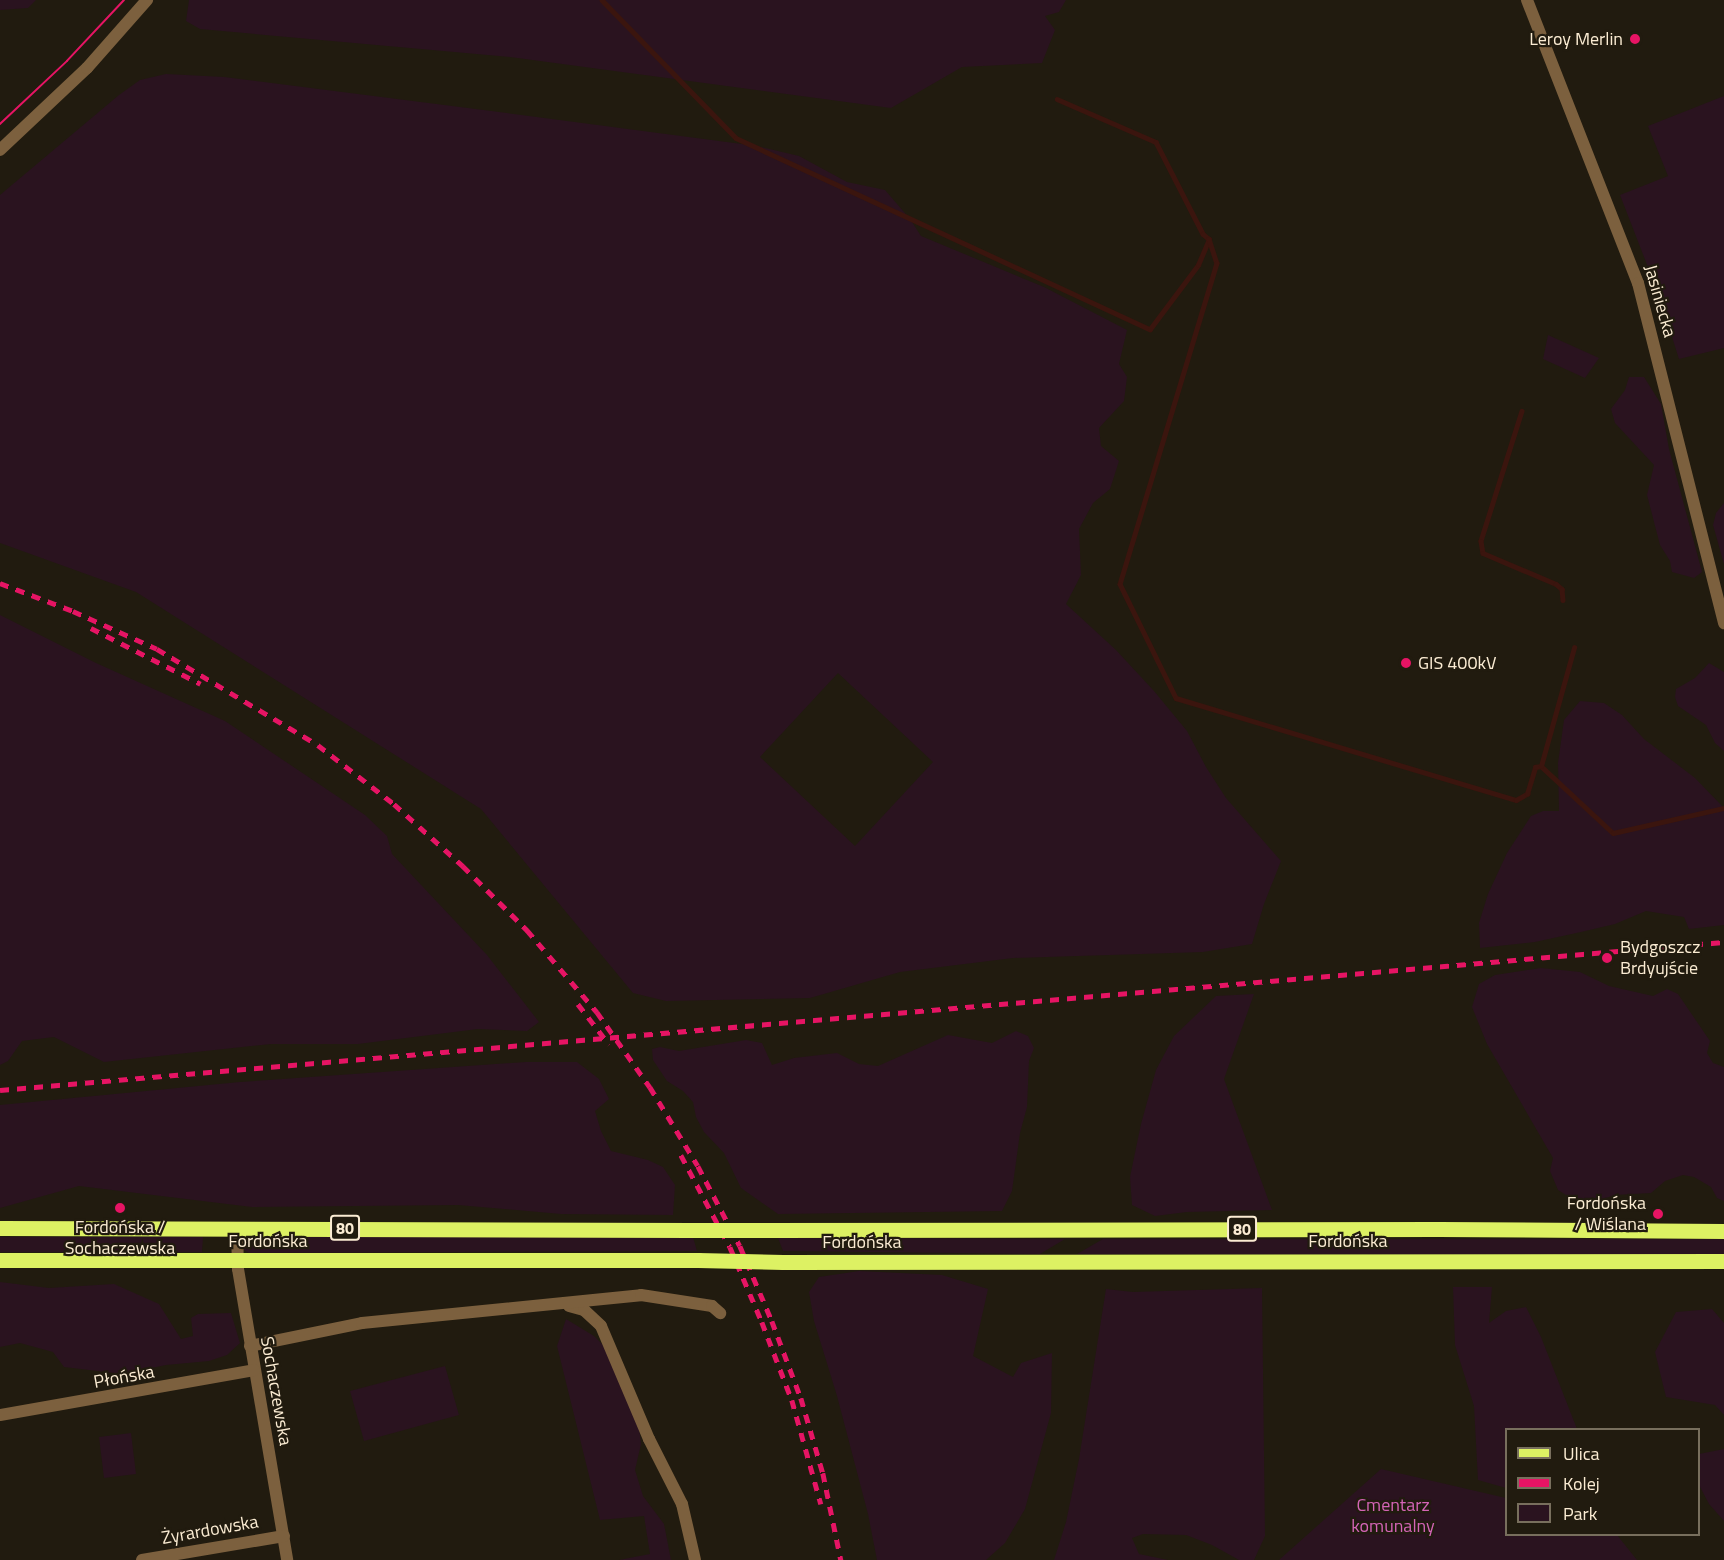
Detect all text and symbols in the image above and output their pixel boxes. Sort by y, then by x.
place label: Leroy Merlin [1529,28,1623,50]
marker: Leroy Merlin [1628,32,1642,46]
street label: Jasiniecka [1639,262,1681,340]
place label: GIS 400kV [1418,652,1496,674]
marker: GIS 400kV [1399,656,1413,670]
place label: Bydgoszcz Brdyujście [1620,937,1700,980]
marker: Bydgoszcz Brdyujście [1598,949,1616,967]
place label: Fordońska / Wiślana [1567,1193,1646,1236]
marker: Fordońska / Sochaczewska [113,1201,127,1215]
marker: Fordońska / Wiślana [1651,1207,1665,1221]
road number: 80 [330,1215,360,1241]
road number: 80 [1227,1216,1257,1242]
place label: Fordońska / Sochaczewska [65,1217,175,1260]
street label: Fordońska [228,1230,308,1252]
street label: Fordońska [1308,1230,1388,1252]
street label: Fordońska [822,1231,902,1253]
street label: Sochaczewska [256,1335,296,1447]
street label: Płońska [92,1361,156,1393]
legend [1505,1428,1700,1536]
text: Ulica [1563,1440,1600,1467]
text: Kolej [1563,1470,1600,1497]
park label: Cmentarz komunalny [1351,1495,1435,1538]
text: Park [1563,1500,1597,1527]
street label: Żyrardowska [160,1511,260,1549]

